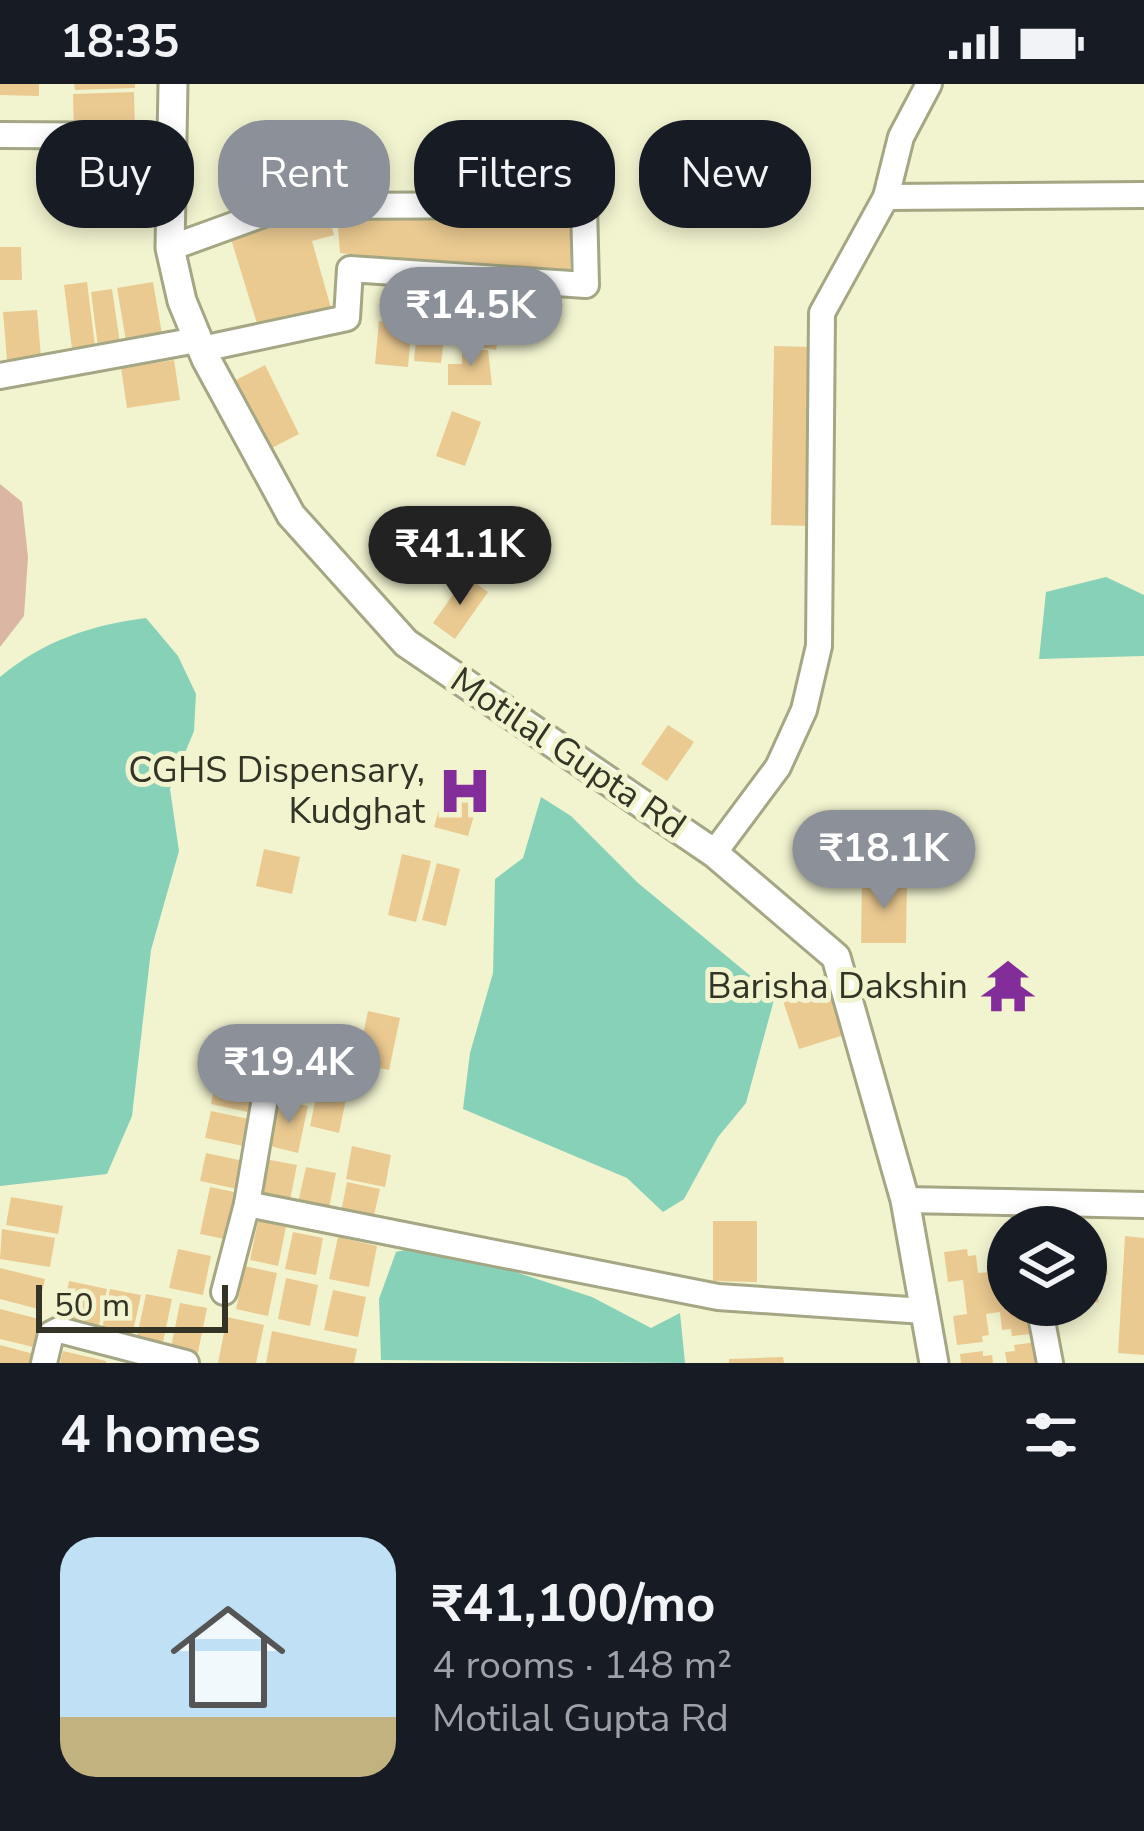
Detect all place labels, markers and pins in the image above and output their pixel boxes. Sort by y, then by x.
pin: ₹14.5K [373,267,569,369]
pin: ₹41.1K [362,506,558,608]
place label: CGHS Dispensary, Kudghat [128,746,425,836]
hospital icon: CGHS Dispensary, Kudghat [436,762,494,820]
pin: ₹18.1K [786,810,982,912]
temple icon: Barisha Dakshin [979,957,1037,1015]
place label: Barisha Dakshin [707,962,968,1011]
pin: ₹19.4K [191,1024,387,1126]

